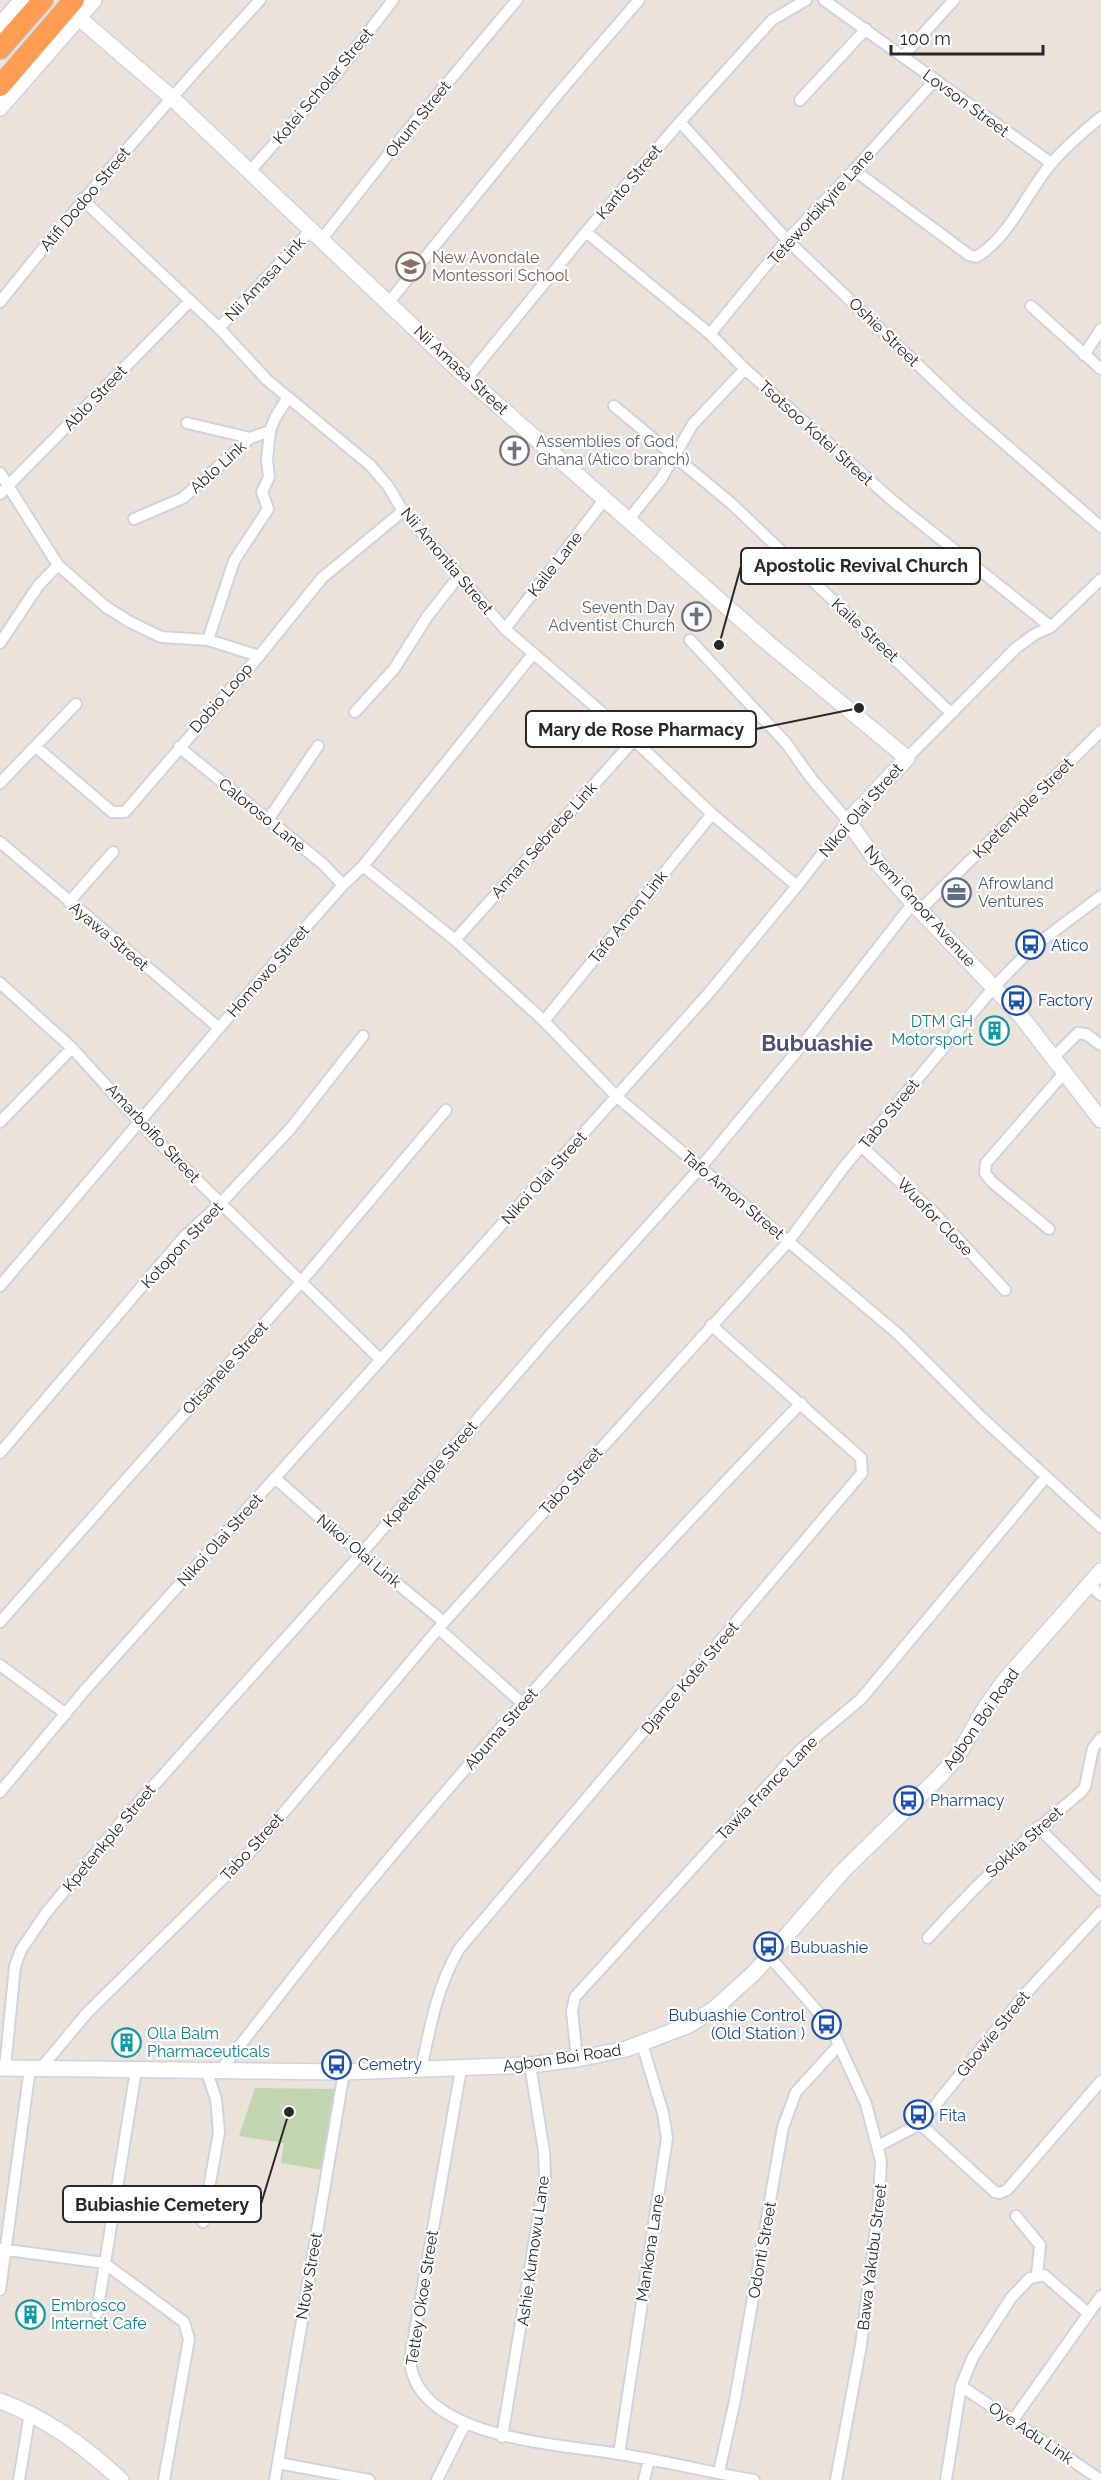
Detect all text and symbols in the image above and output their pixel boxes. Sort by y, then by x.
scale bar [891,18,1042,56]
street label: Kotei Scholar Street [269,24,377,148]
text: 100 m [900,28,951,49]
street label: Lovson Street [919,65,1013,141]
street label: Okum Street [381,76,455,161]
street label: Kanto Street [592,140,666,223]
street label: Atifi Dodoo Street [36,143,134,255]
street label: Teteworbikyire Lane [764,145,878,269]
street label: Nii Amasa Link [221,233,309,325]
place label: New Avondale Montessori School [432,248,569,285]
school or university icon: New Avondale Montessori School [395,250,427,282]
street label: Oshie Street [845,294,924,371]
street label: Nii Amasa Street [410,321,513,419]
street label: Ablo Street [59,361,131,434]
street label: Tsotsoo Kotei Street [755,377,878,490]
place label: Assemblies of God, Ghana (Atico branch) [536,432,689,469]
church icon: Assemblies of God, Ghana (Atico branch) [499,434,531,466]
street label: Ablo Link [186,436,250,497]
street label: Nii Amontia Street [397,504,497,619]
street label: Kaile Lane [524,528,586,600]
callout: Apostolic Revival Church [741,548,980,584]
text: Apostolic Revival Church [754,555,968,576]
street label: Kaile Street [828,594,903,666]
place label: Seventh Day Adventist Church [548,598,675,635]
church icon: Seventh Day Adventist Church [680,600,712,632]
street label: Dobio Loop [186,659,256,737]
callout: Mary de Rose Pharmacy [526,711,756,747]
text: Mary de Rose Pharmacy [538,719,744,740]
street label: Kpetenkple Street [969,753,1078,862]
street label: Nikoi Olai Street [815,759,907,861]
street label: Caloroso Lane [215,774,309,856]
street label: Annan Sebrebe Link [487,778,601,902]
street label: Nyemi Gnoor Avenue [860,841,980,971]
street label: Tafo Amon Link [585,866,672,967]
place label: Afrowland Ventures [978,874,1054,911]
office icon: Afrowland Ventures [941,876,973,908]
street label: Ayawa Street [66,898,153,975]
street label: Homowo Street [223,921,314,1021]
bus stop icon: Atico [1014,929,1046,961]
place label: Atico [1051,936,1089,955]
bus stop icon: Factory [1001,984,1033,1016]
place label: Factory [1038,991,1093,1010]
place label: DTM GH Motorsport [891,1012,974,1049]
building icon: DTM GH Motorsport [978,1014,1010,1046]
district label: Bubuashie [761,1030,873,1056]
street label: Tabo Street [855,1075,923,1153]
street label: Amarboifio Street [102,1079,204,1187]
street label: Nikoi Olai Street [497,1127,591,1228]
street label: Tafo Amon Street [678,1147,788,1244]
street label: Wuofor Close [893,1174,977,1260]
street label: Kotopon Street [137,1197,227,1292]
street label: Otisahele Street [178,1317,272,1418]
street label: Kpetenkple Street [379,1417,482,1531]
street label: Tabo Street [536,1443,607,1519]
street label: Nikoi Olai Street [173,1489,267,1590]
street label: Nikoi Olai Link [313,1510,405,1592]
street label: Djance Kotei Street [637,1617,743,1738]
street label: Agbon Boi Road [939,1665,1023,1773]
street label: Abuma Street [460,1684,542,1774]
street label: Tawia France Lane [712,1732,822,1844]
street label: Kpetenkple Street [59,1780,160,1895]
bus stop icon: Pharmacy [893,1784,925,1816]
place label: Pharmacy [930,1791,1005,1810]
street label: Sokkia Street [982,1802,1067,1881]
street label: Tabo Street [217,1809,288,1885]
bus stop icon: Bubuashie [753,1931,785,1963]
place label: Bubuashie [790,1938,868,1957]
street label: Gbowie Street [953,1987,1034,2081]
place label: Bubuashie Control (Old Station ) [668,2006,806,2043]
bus stop icon: Bubuashie Control (Old Station ) [810,2008,842,2040]
place label: Olla Balm Pharmaceuticals [147,2024,270,2061]
building icon: Olla Balm Pharmaceuticals [110,2026,142,2058]
street label: Agbon Boi Road [502,2040,622,2076]
bus stop icon: Cemetry [321,2048,353,2080]
place label: Cemetry [358,2055,422,2074]
bus stop icon: Fita [902,2099,934,2131]
place label: Fita [939,2106,966,2125]
street label: Ashie Kumowu Lane [513,2175,553,2327]
street label: Bawa Yakubu Street [854,2182,891,2331]
callout: Bubiashie Cemetery [63,2186,261,2222]
street label: Mankona Lane [632,2193,668,2303]
text: Bubiashie Cemetery [75,2194,249,2215]
street label: Odonti Street [744,2199,780,2300]
street label: Tettey Okoe Street [402,2228,442,2367]
street label: Ntow Street [292,2231,326,2321]
place label: Embrosco Internet Cafe [51,2296,147,2333]
building icon: Embrosco Internet Cafe [14,2298,46,2330]
street label: Oye Adu Link [985,2398,1077,2469]

